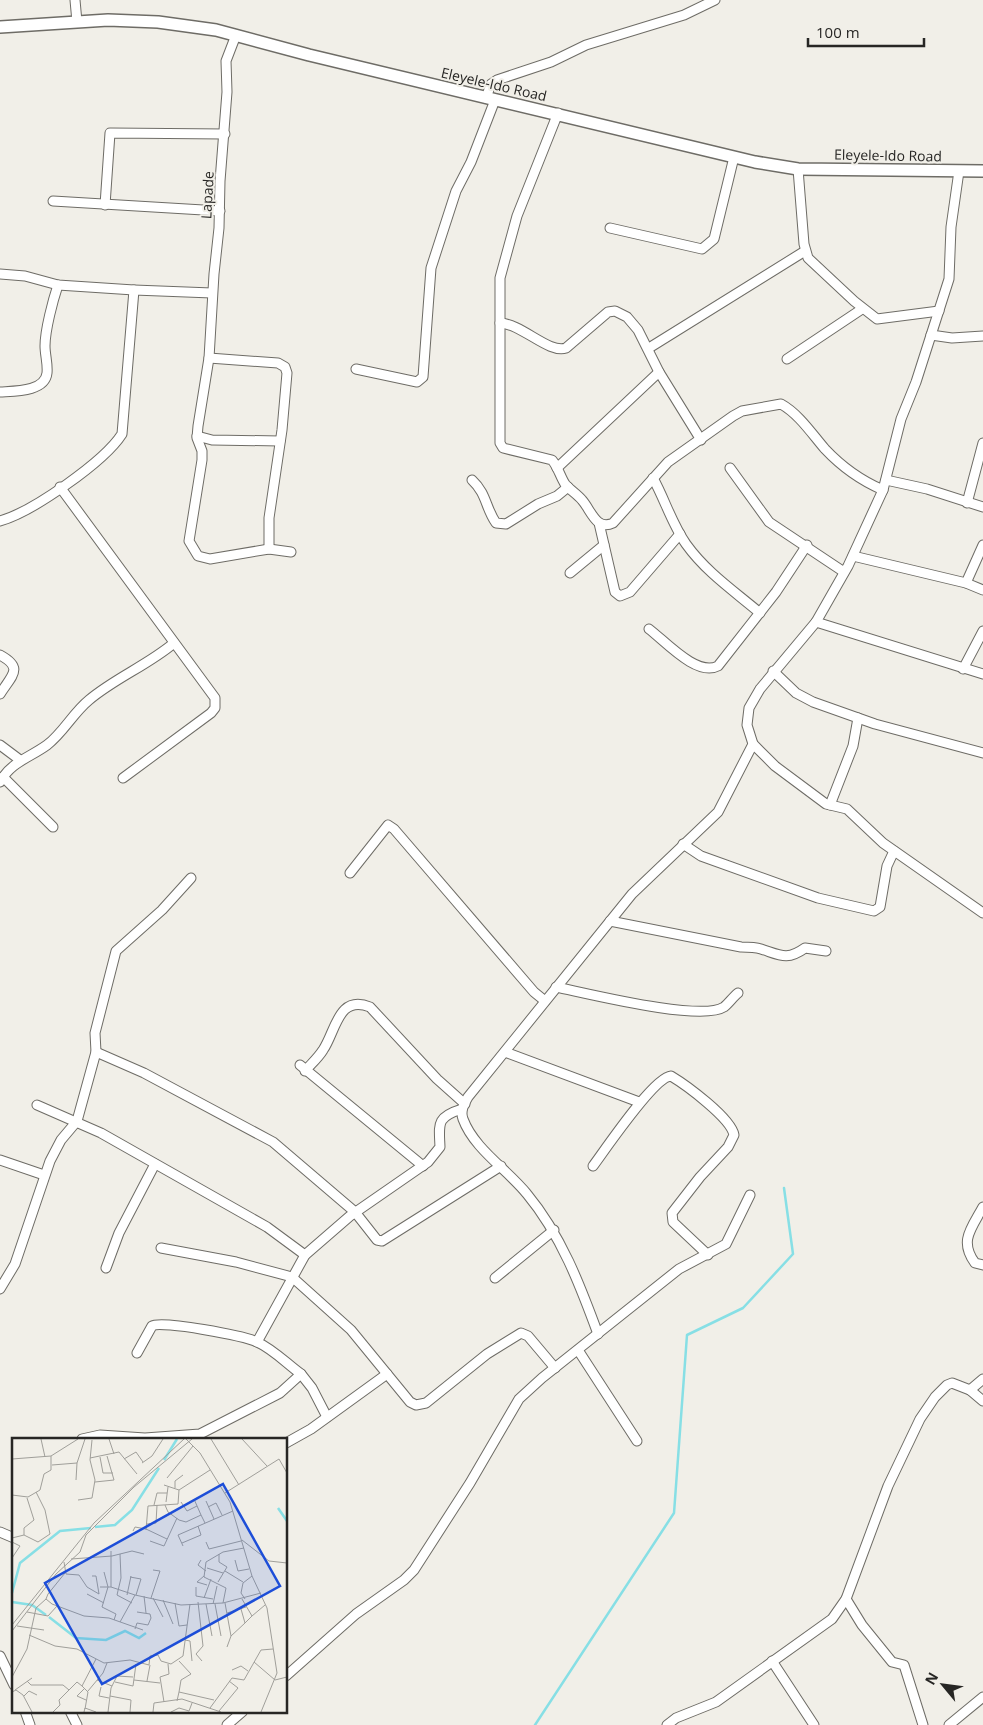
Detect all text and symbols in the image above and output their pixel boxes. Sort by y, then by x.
scale bar [808,15,924,47]
text: 100 m [816,22,860,42]
street label: Eleyele-Ido Road [439,63,549,105]
street label: Eleyele-Ido Road [834,145,942,165]
street label: Lapade [196,170,218,219]
inset map [12,1438,288,1712]
north arrow [918,1660,968,1710]
text: N [920,1669,942,1688]

